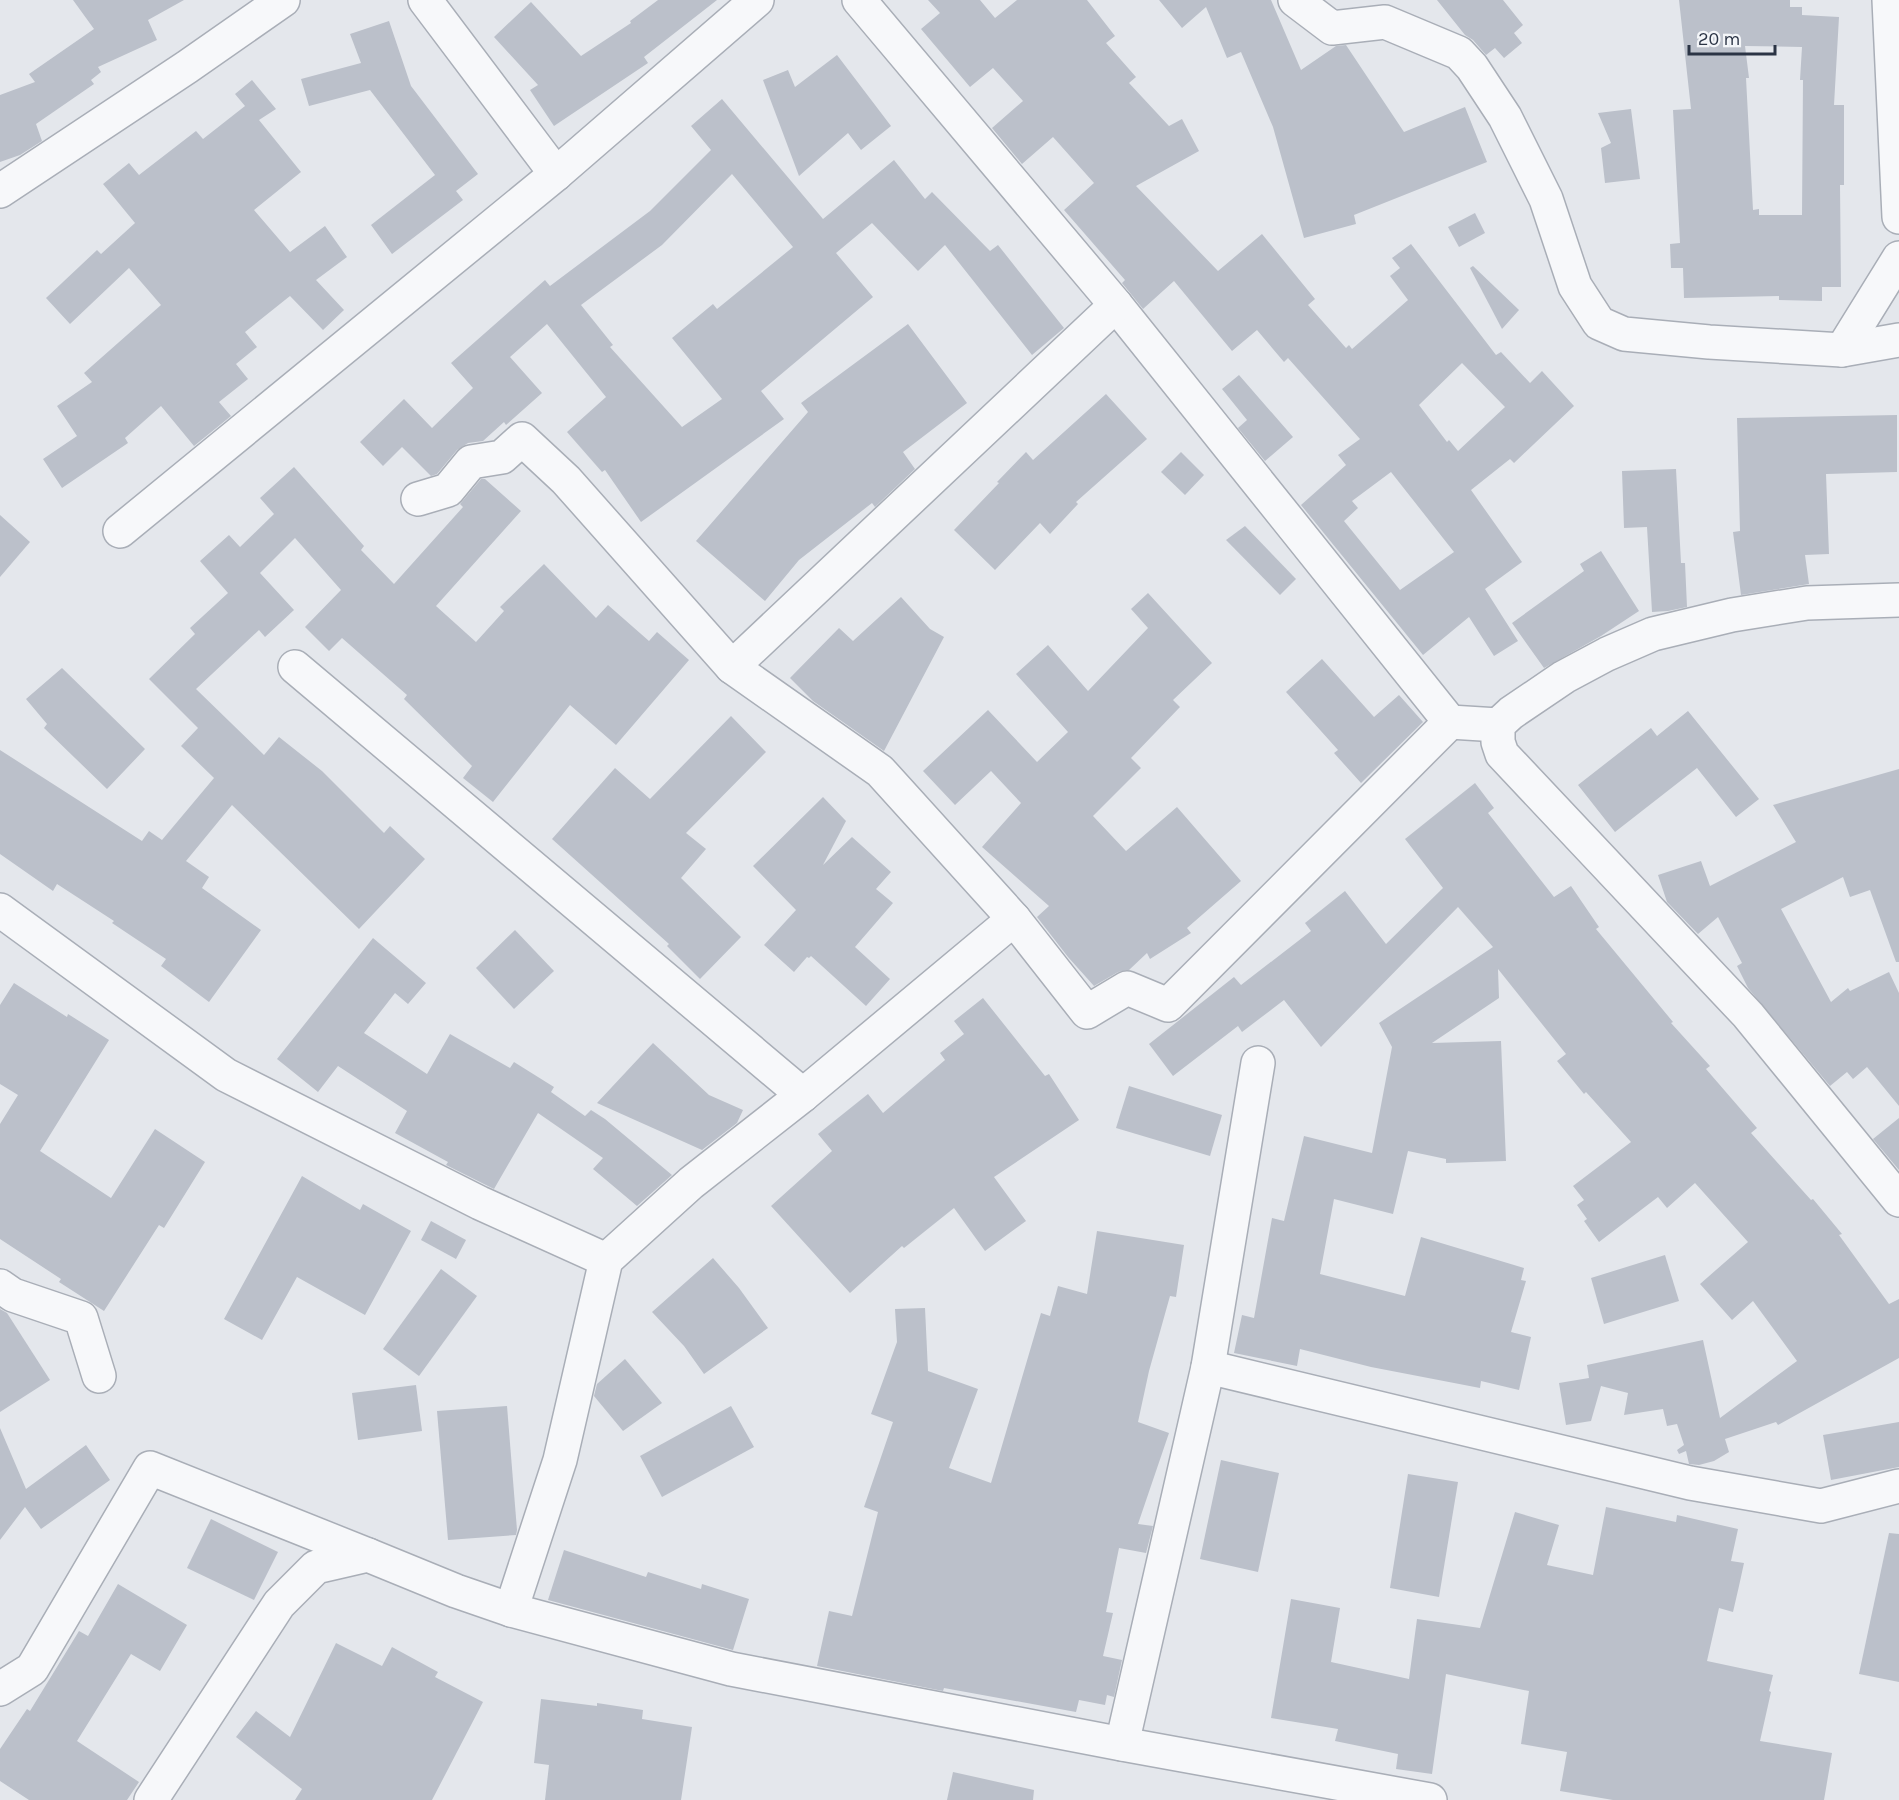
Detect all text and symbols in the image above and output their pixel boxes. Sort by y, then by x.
scale bar [1689,18,1774,56]
text: 20 m [1698,28,1740,50]

